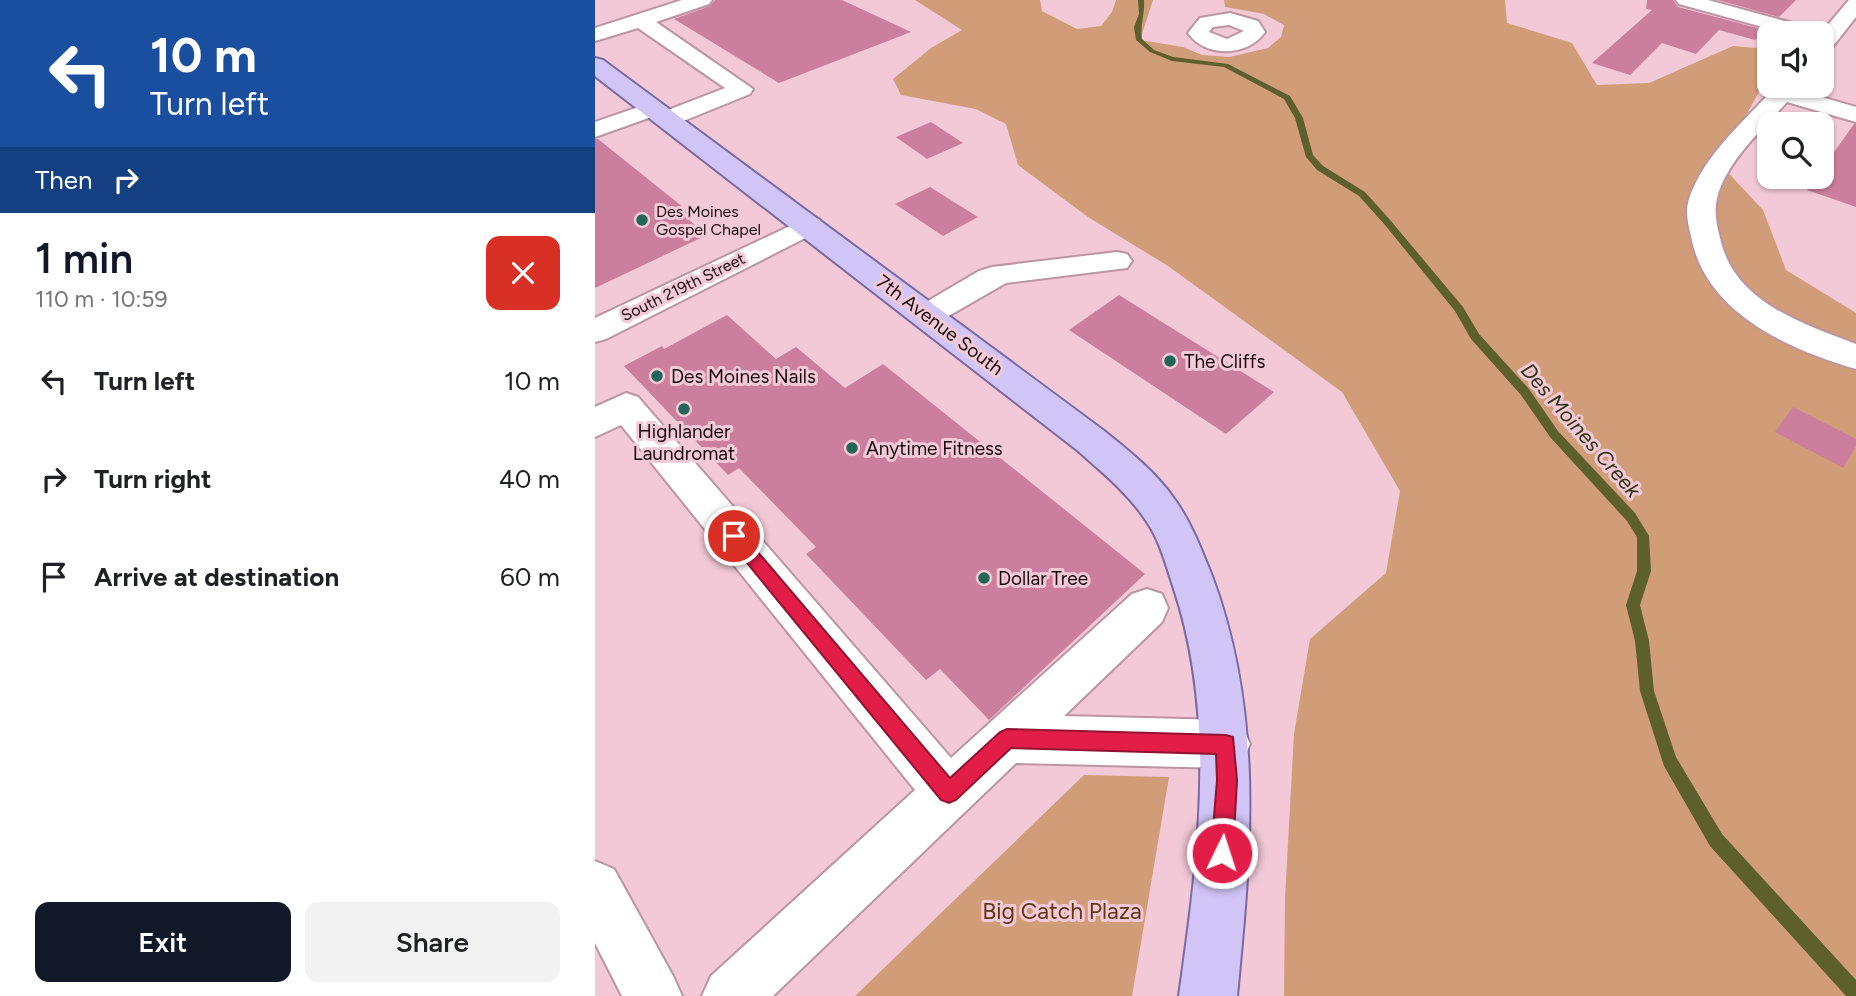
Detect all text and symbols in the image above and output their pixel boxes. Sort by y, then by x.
map controls [1757,21,1834,189]
button: sound [1757,21,1834,98]
text: 10 m [150,25,257,84]
icon: left [35,28,126,119]
text: Turn left [150,85,269,123]
button: search [1757,112,1834,189]
icon: right [107,161,145,199]
text: Then [35,164,93,196]
place label: Des Moines Gospel Chapel [656,202,761,239]
marker: Des Moines Gospel Chapel [634,212,650,228]
text: 1 min [35,233,133,284]
button: close [486,236,560,310]
street label: South 219th Street [618,249,748,325]
street label: 7th Avenue South [872,270,1008,380]
text: 110 m · 10:59 [35,285,168,313]
place label: The Cliffs [1184,350,1265,373]
marker: The Cliffs [1162,353,1178,369]
water label: Des Moines Creek [1516,358,1647,503]
icon: left [35,362,73,400]
text: Turn left [94,365,195,397]
text: 10 m [504,365,560,397]
place label: Des Moines Nails [671,365,816,388]
marker: Des Moines Nails [649,368,665,384]
marker: Highlander Laundromat [676,401,692,417]
place label: Highlander Laundromat [633,420,735,465]
place label: Anytime Fitness [866,437,1003,460]
marker: Anytime Fitness [844,440,860,456]
icon: right [35,460,73,498]
text: Turn right [94,463,211,495]
text: 40 m [499,463,560,495]
pin [704,506,764,566]
icon: arrive [715,517,753,555]
icon: arrive [35,558,73,596]
text: Arrive at destination [94,561,339,593]
text: 60 m [500,561,560,593]
place label: Dollar Tree [998,567,1088,590]
marker: Dollar Tree [976,570,992,586]
position arrow [1185,816,1259,890]
park label: Big Catch Plaza [982,897,1142,925]
button: Exit [35,902,291,982]
button: Share [305,902,560,982]

